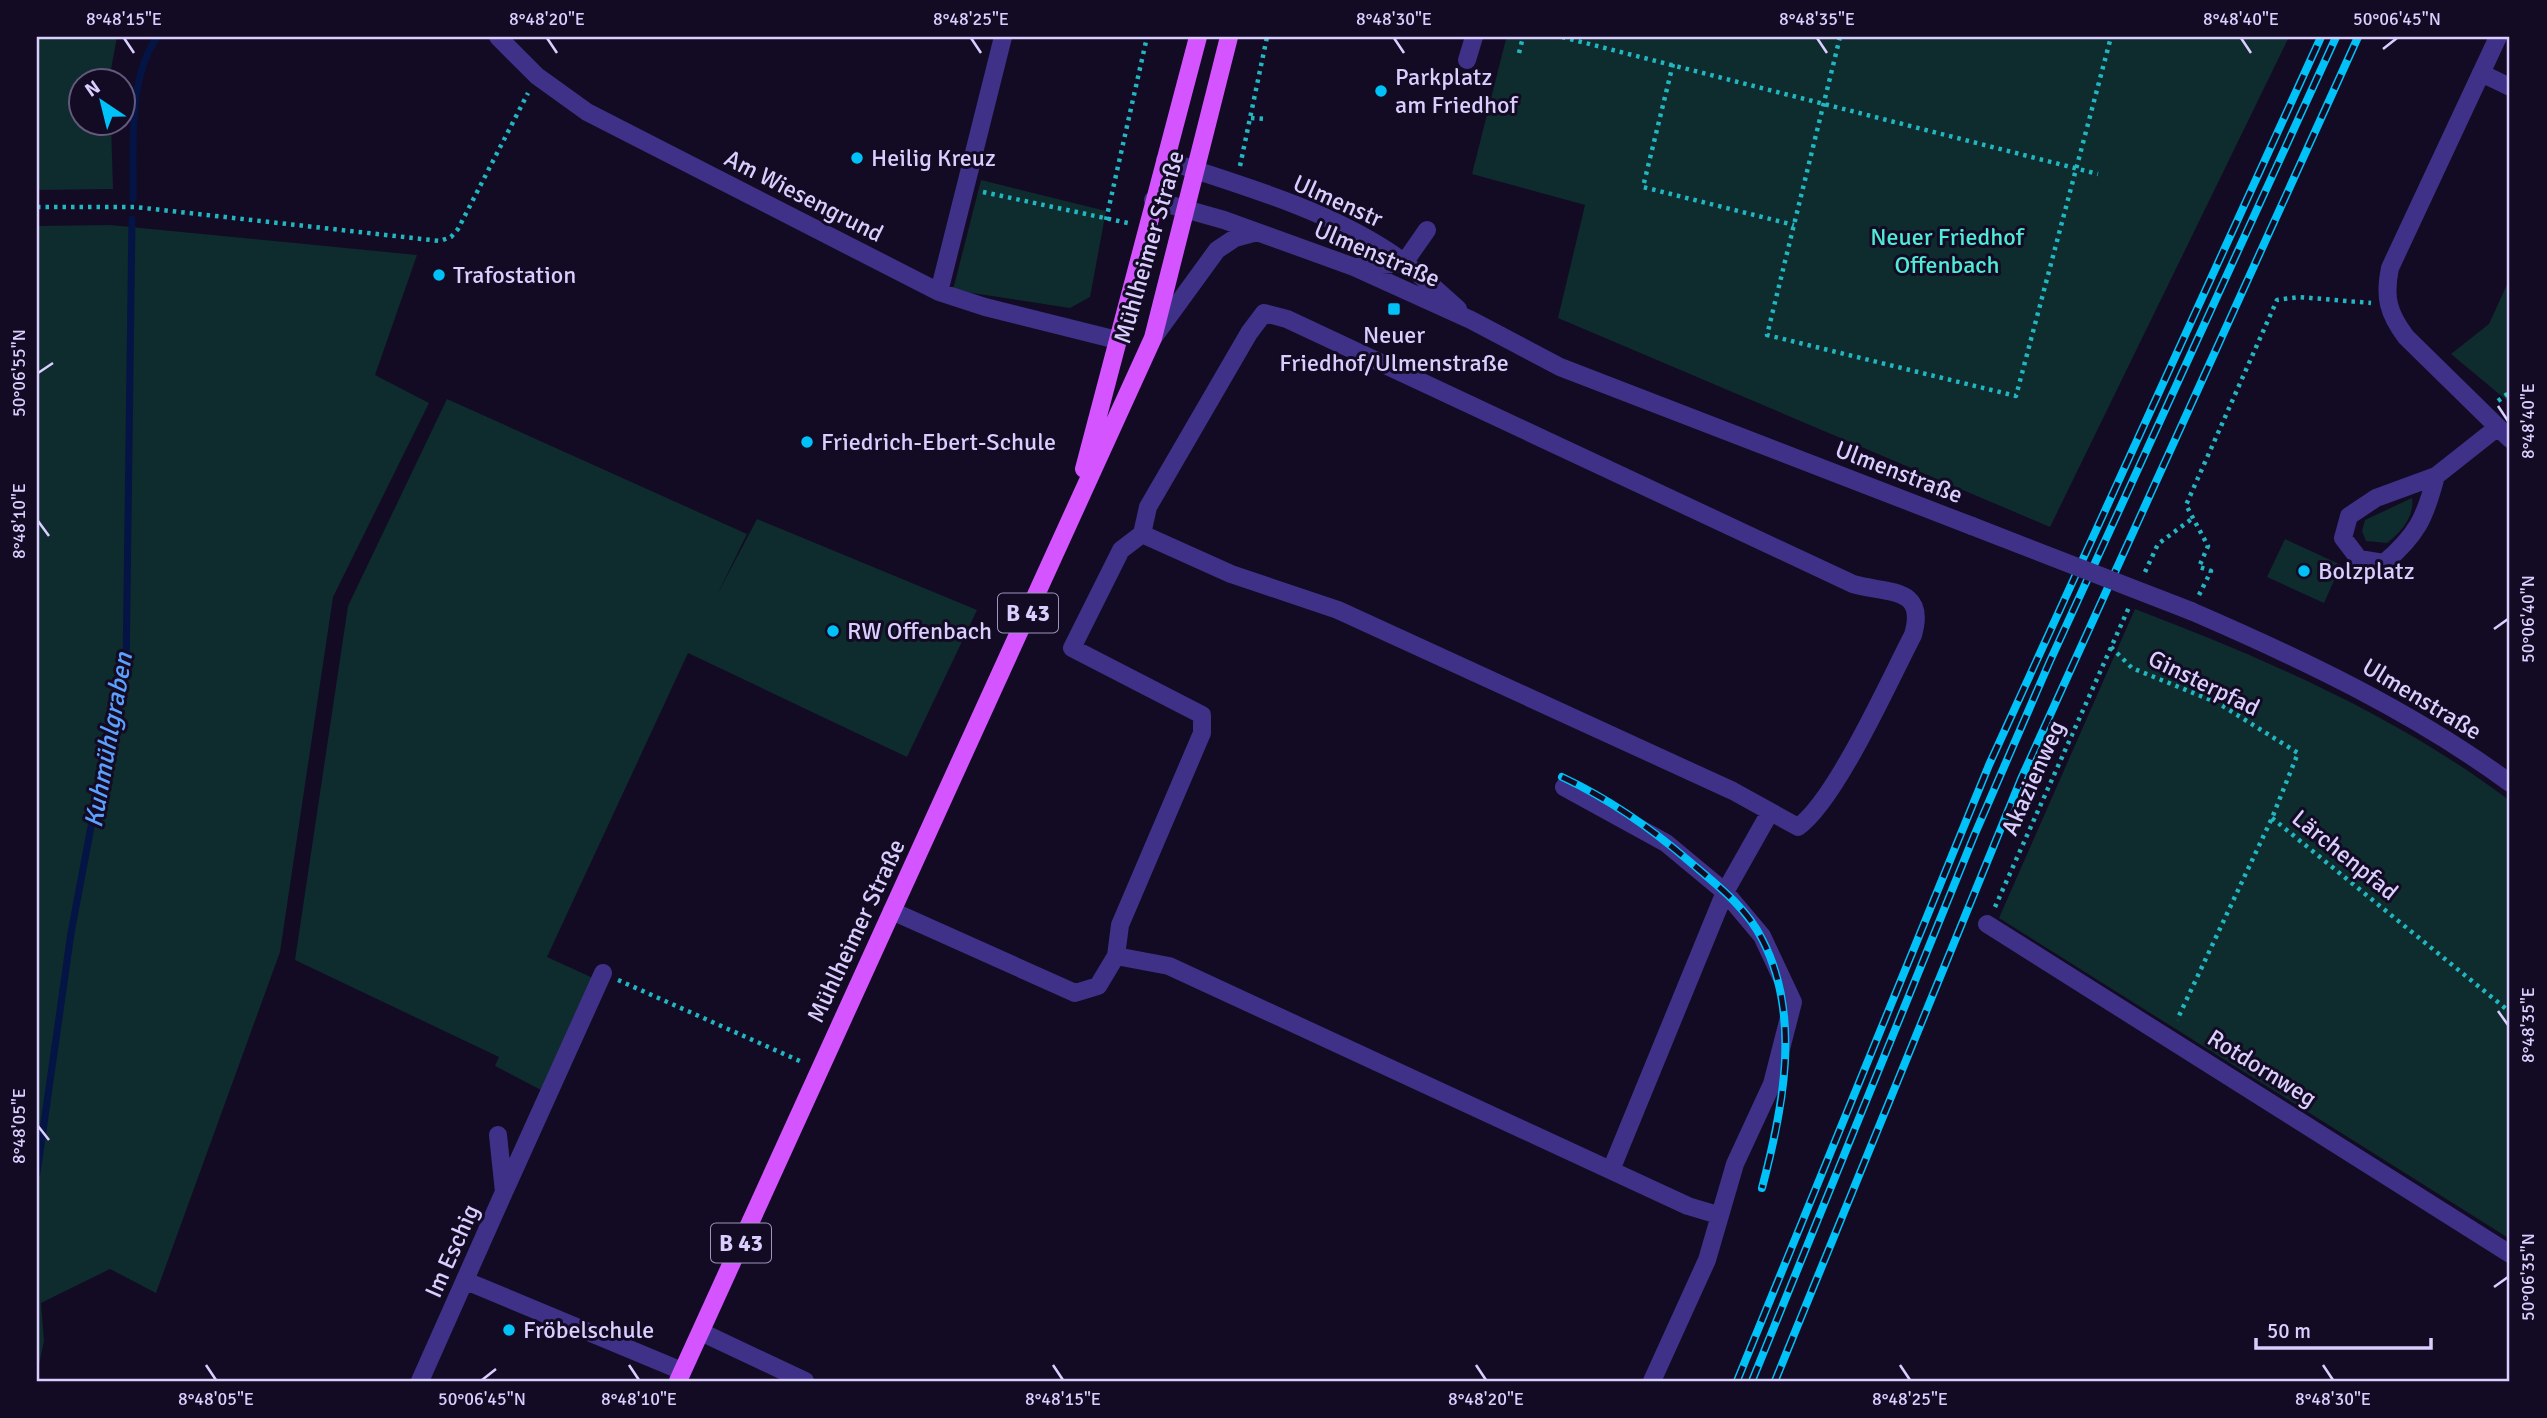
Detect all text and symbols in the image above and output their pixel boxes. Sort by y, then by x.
text: 8°48'15"E [86,8,162,30]
text: 8°48'20"E [509,8,585,30]
text: 8°48'25"E [933,8,1009,30]
text: 8°48'30"E [1356,8,1432,30]
text: 8°48'35"E [1779,8,1855,30]
text: 8°48'40"E [2203,8,2279,30]
text: 50°06'45"N [2353,8,2441,30]
place label: Parkplatz am Friedhof [1395,62,1518,120]
north arrow [66,66,136,136]
text: N [81,75,105,103]
marker: Parkplatz am Friedhof [1373,83,1389,99]
street label: Am Wiesengrund [720,143,888,249]
place label: Heilig Kreuz [871,143,996,173]
street label: Mühlheimer Straße [1107,147,1191,347]
marker: Heilig Kreuz [849,150,865,166]
street label: Ulmenstr [1288,168,1388,234]
street label: Ulmenstraße [1309,214,1445,294]
park label: Neuer Friedhof Offenbach [1870,222,2025,280]
place label: Trafostation [453,260,576,290]
marker: Trafostation [431,267,447,283]
marker: Neuer Friedhof/Ulmenstraße [1386,301,1402,317]
place label: Neuer Friedhof/Ulmenstraße [1279,320,1509,378]
text: 50°06'55"N [8,329,30,417]
text: 8°48'40"E [2517,383,2539,459]
place label: Friedrich-Ebert-Schule [821,427,1056,457]
marker: Friedrich-Ebert-Schule [799,434,815,450]
street label: Ulmenstraße [1831,434,1967,510]
text: 8°48'10"E [8,483,30,559]
place label: Bolzplatz [2318,556,2414,586]
marker: Bolzplatz [2296,563,2312,579]
text: 50°06'40"N [2517,575,2539,663]
road number: B 43 [998,594,1058,632]
place label: RW Offenbach [847,616,992,646]
marker: RW Offenbach [825,623,841,639]
street label: Ginsterpfad [2143,643,2265,723]
water label: Kuhmühlgraben [78,649,140,830]
street label: Ulmenstraße [2357,652,2487,746]
street label: Akazienweg [1994,716,2072,840]
street label: Lärchenpfad [2286,803,2404,907]
street label: Mühlheimer Straße [800,834,912,1028]
text: 8°48'35"E [2517,987,2539,1063]
street label: Rotdornweg [2202,1023,2322,1113]
text: 8°48'05"E [8,1088,30,1164]
street label: Im Eschig [418,1200,486,1302]
road number: B 43 [711,1224,771,1262]
text: 50°06'35"N [2517,1233,2539,1321]
scale bar [2256,1306,2432,1350]
place label: Fröbelschule [523,1315,654,1345]
text: 50 m [2267,1318,2311,1344]
marker: Fröbelschule [501,1322,517,1338]
text: 8°48'05"E [178,1388,254,1410]
text: 50°06'45"N [438,1388,526,1410]
text: 8°48'10"E [601,1388,677,1410]
text: 8°48'15"E [1025,1388,1101,1410]
text: 8°48'20"E [1448,1388,1524,1410]
text: 8°48'25"E [1872,1388,1948,1410]
text: 8°48'30"E [2295,1388,2371,1410]

